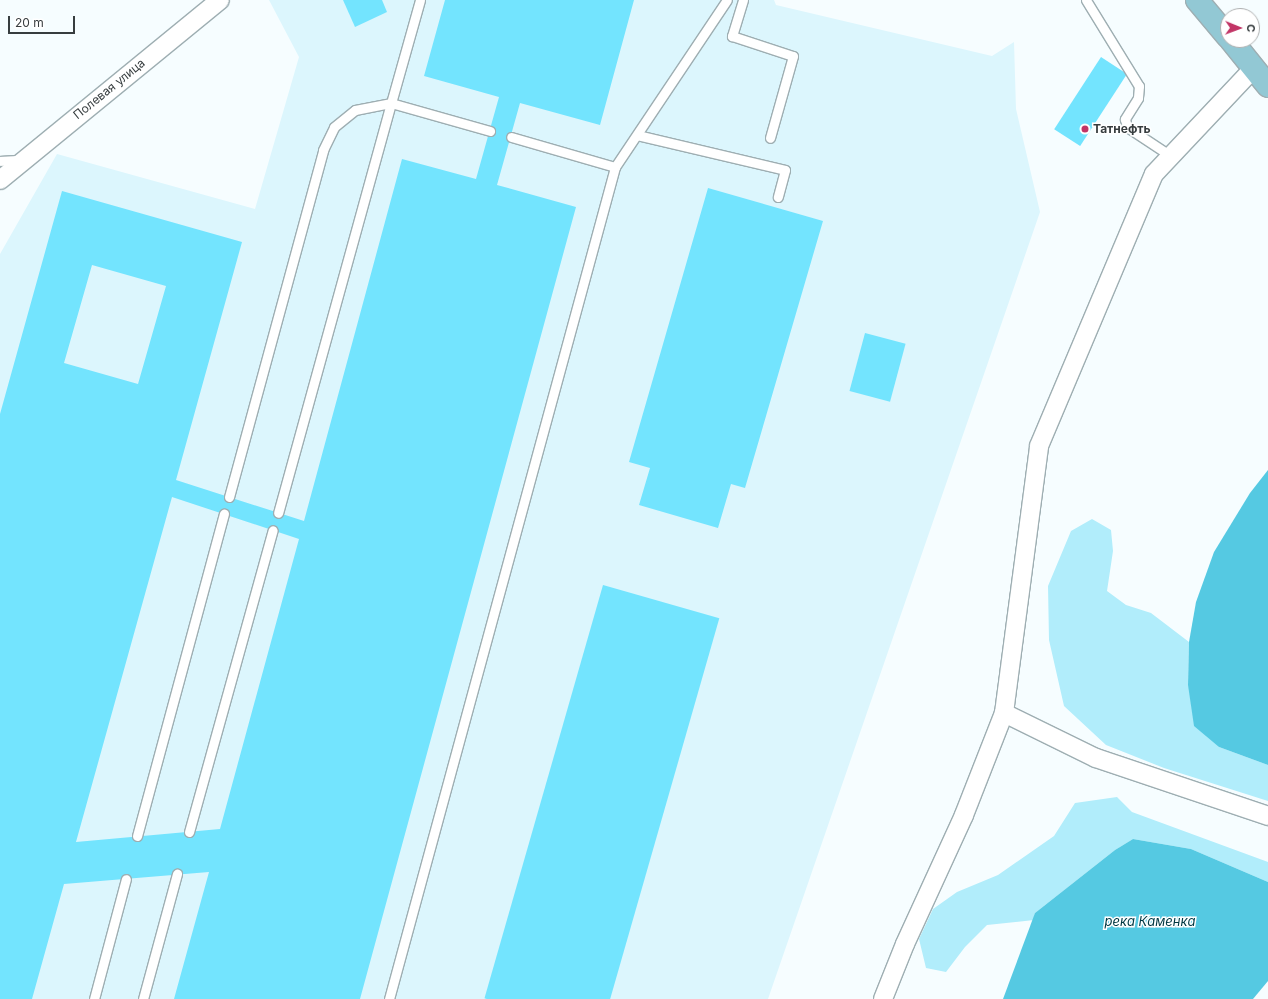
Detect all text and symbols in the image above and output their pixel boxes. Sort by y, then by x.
scale bar [10,8,77,34]
north arrow [1220,8,1260,48]
text: 20 m [15,15,44,30]
text: С [1244,24,1258,32]
street label: Полевая улица [70,56,148,122]
place label: Татнефть [1093,122,1151,136]
marker: Татнефть [1080,124,1090,134]
water label: река Каменка [1104,913,1196,929]

